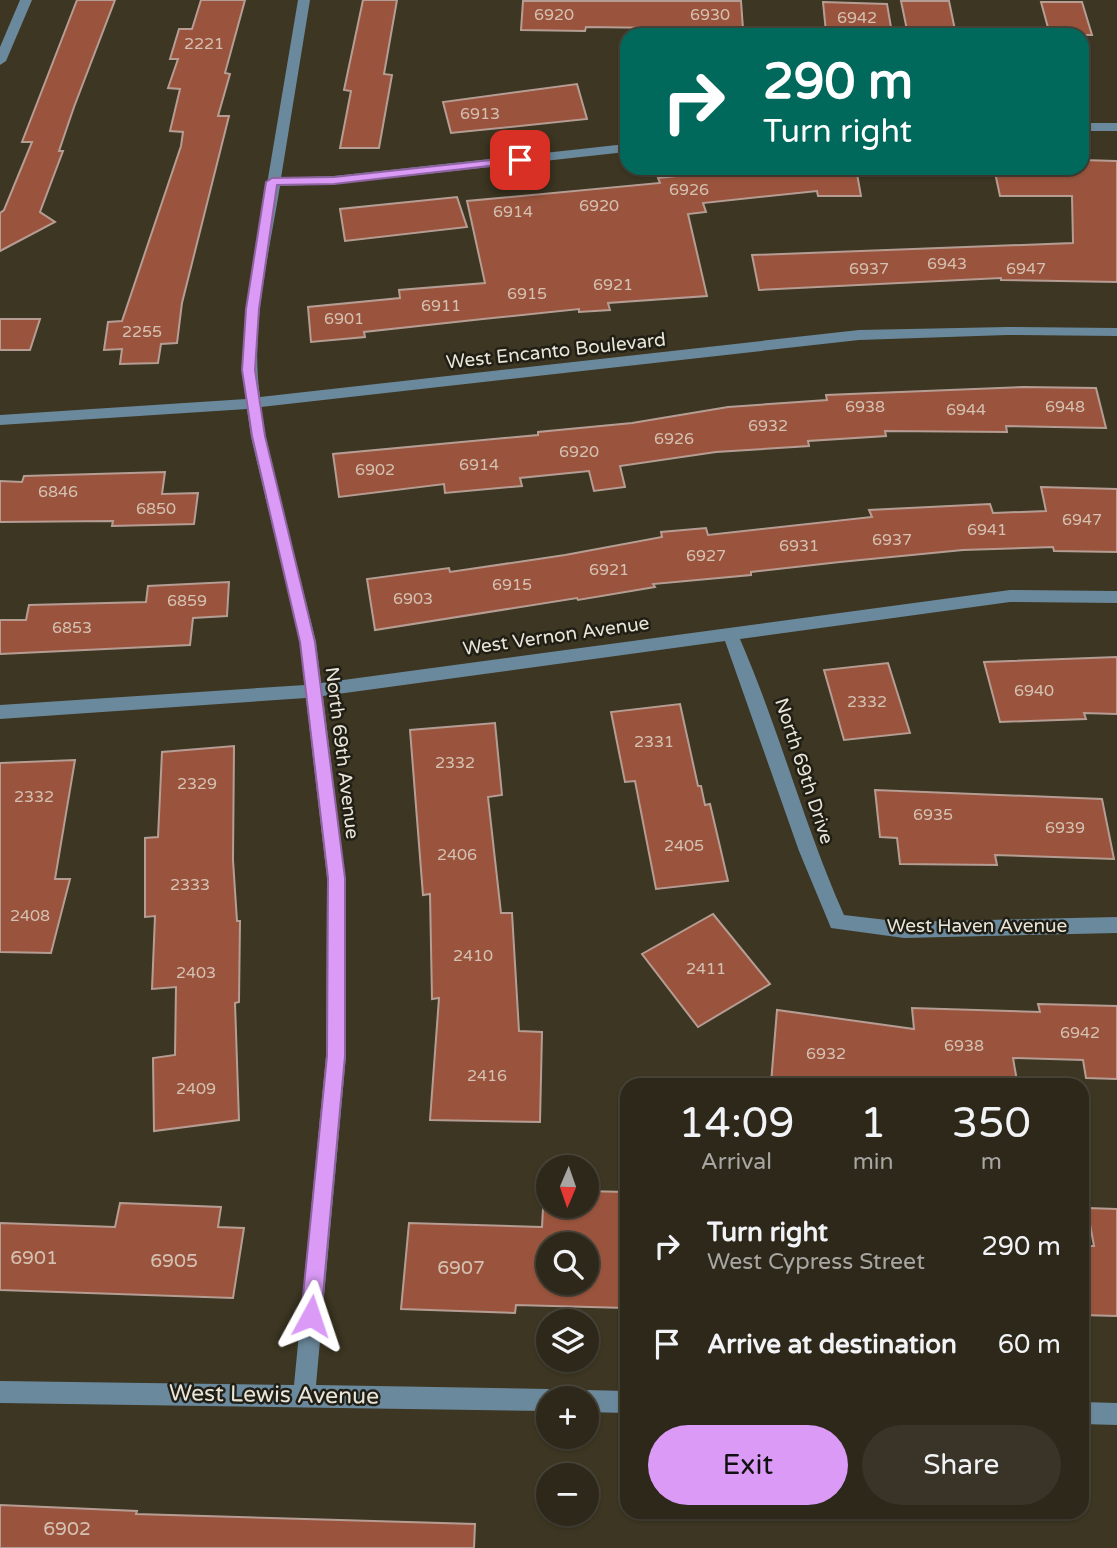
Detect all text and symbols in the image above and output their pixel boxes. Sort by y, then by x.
house number: 6920 [534,5,574,25]
house number: 6930 [690,5,730,25]
house number: 6942 [837,8,877,28]
house number: 2221 [184,34,224,54]
text: 290 m [763,53,913,112]
icon: right [648,56,739,147]
house number: 6913 [460,104,500,124]
text: Turn right [763,113,912,151]
pin [490,130,550,190]
icon: arrive [501,141,539,179]
house number: 6926 [669,180,709,200]
house number: 6920 [579,196,619,216]
house number: 6914 [493,202,533,222]
house number: 6943 [927,254,967,274]
house number: 6937 [849,259,889,279]
house number: 6947 [1006,259,1046,279]
house number: 6921 [593,275,633,295]
house number: 6915 [507,284,547,304]
house number: 6911 [421,296,461,316]
house number: 6901 [324,309,364,329]
house number: 2255 [122,322,162,342]
street label: West Encanto Boulevard [445,329,667,373]
house number: 6938 [845,397,885,417]
house number: 6948 [1045,397,1085,417]
house number: 6944 [946,400,986,420]
house number: 6932 [748,416,788,436]
house number: 6926 [654,429,694,449]
house number: 6920 [559,442,599,462]
house number: 6914 [459,455,499,475]
house number: 6902 [355,460,395,480]
house number: 6846 [38,482,78,502]
house number: 6850 [136,499,176,519]
house number: 6947 [1062,510,1102,530]
house number: 6941 [967,520,1007,540]
house number: 6937 [872,530,912,550]
house number: 6931 [779,536,819,556]
house number: 6927 [686,546,726,566]
house number: 6921 [589,560,629,580]
house number: 6915 [492,575,532,595]
house number: 6903 [393,589,433,609]
house number: 6859 [167,591,207,611]
street label: West Vernon Avenue [461,612,651,660]
house number: 6853 [52,618,92,638]
street label: North 69th Avenue [321,666,363,840]
house number: 6940 [1014,681,1054,701]
house number: 2332 [847,692,887,712]
street label: North 69th Drive [770,695,838,847]
house number: 2331 [634,732,674,752]
house number: 2332 [435,753,475,773]
house number: 2329 [177,774,217,794]
house number: 2332 [14,787,54,807]
house number: 6935 [913,805,953,825]
house number: 6939 [1045,818,1085,838]
house number: 2405 [664,836,704,856]
house number: 2406 [437,845,477,865]
house number: 2333 [170,875,210,895]
house number: 2408 [10,906,50,926]
street label: West Haven Avenue [887,915,1067,937]
house number: 2410 [453,946,493,966]
house number: 2411 [686,959,726,979]
house number: 2403 [176,963,216,983]
house number: 6942 [1060,1023,1100,1043]
house number: 6938 [944,1036,984,1056]
house number: 6932 [806,1044,846,1064]
house number: 2416 [467,1066,507,1086]
house number: 2409 [176,1079,216,1099]
text: 14:09 [678,1098,795,1149]
text: 1 [860,1098,886,1149]
text: 350 [952,1098,1031,1149]
text: Arrival [701,1148,772,1176]
text: min [853,1148,894,1176]
text: m [981,1148,1002,1176]
north arrow [536,1155,598,1218]
map controls [536,1155,599,1526]
text: Turn right [707,1217,828,1248]
icon: right [648,1227,686,1265]
text: 290 m [981,1231,1061,1262]
button: search [536,1232,599,1295]
house number: 6901 [10,1247,58,1269]
text: West Cypress Street [707,1248,925,1276]
house number: 6905 [150,1250,198,1272]
house number: 6907 [437,1257,485,1279]
position arrow [274,1279,348,1353]
button: layers [536,1309,599,1372]
icon: arrive [648,1325,686,1363]
text: Arrive at destination [707,1329,957,1360]
text: 60 m [998,1329,1061,1360]
street label: West Lewis Avenue [169,1379,379,1411]
button: + [536,1386,599,1449]
button: Exit [648,1425,848,1505]
button: Share [862,1425,1061,1505]
button: − [536,1463,599,1526]
house number: 6902 [43,1518,91,1540]

